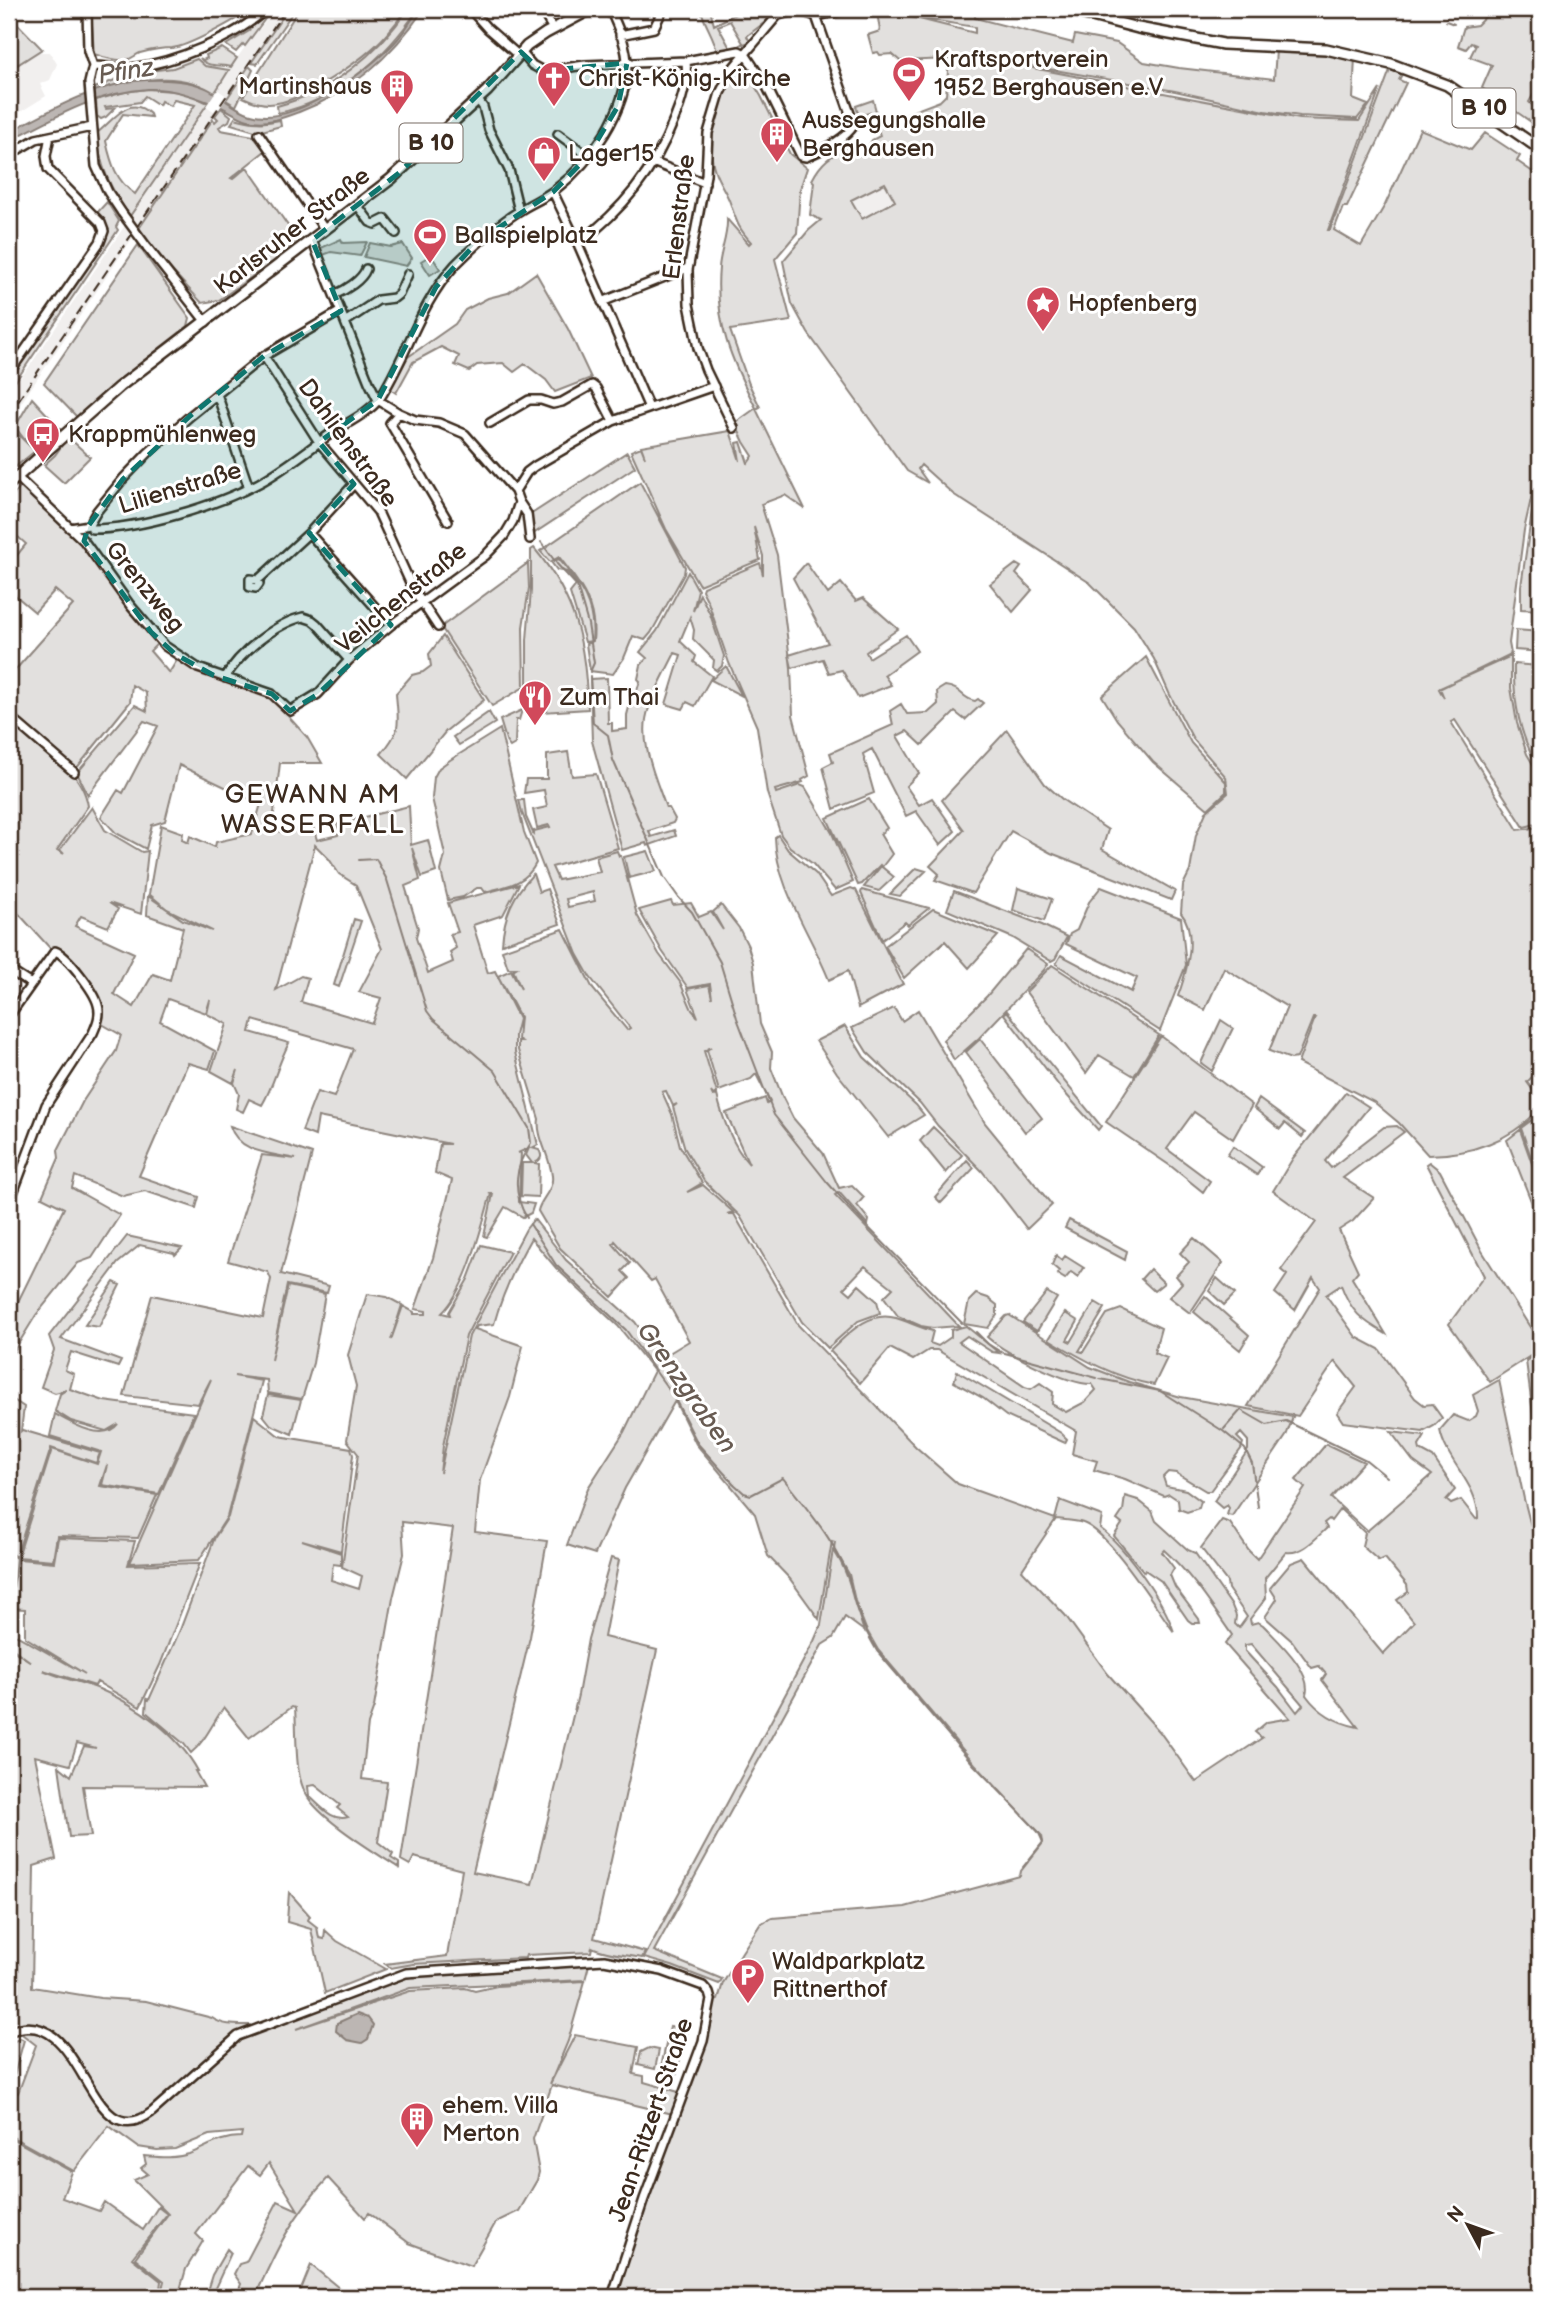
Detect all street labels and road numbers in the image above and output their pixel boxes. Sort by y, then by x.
road number: B 10 [1452,88,1516,128]
road number: B 10 [400,124,462,162]
street label: Erlenstraße [657,153,701,281]
street label: Karlsruher Straße [208,161,376,301]
street label: Dahlienstraße [292,373,404,513]
street label: Lilienstraße [115,456,245,520]
street label: Grenzweg [99,535,191,639]
street label: Veilchenstraße [330,536,472,660]
street label: Jean-Ritzert-Straße [602,2014,700,2226]

